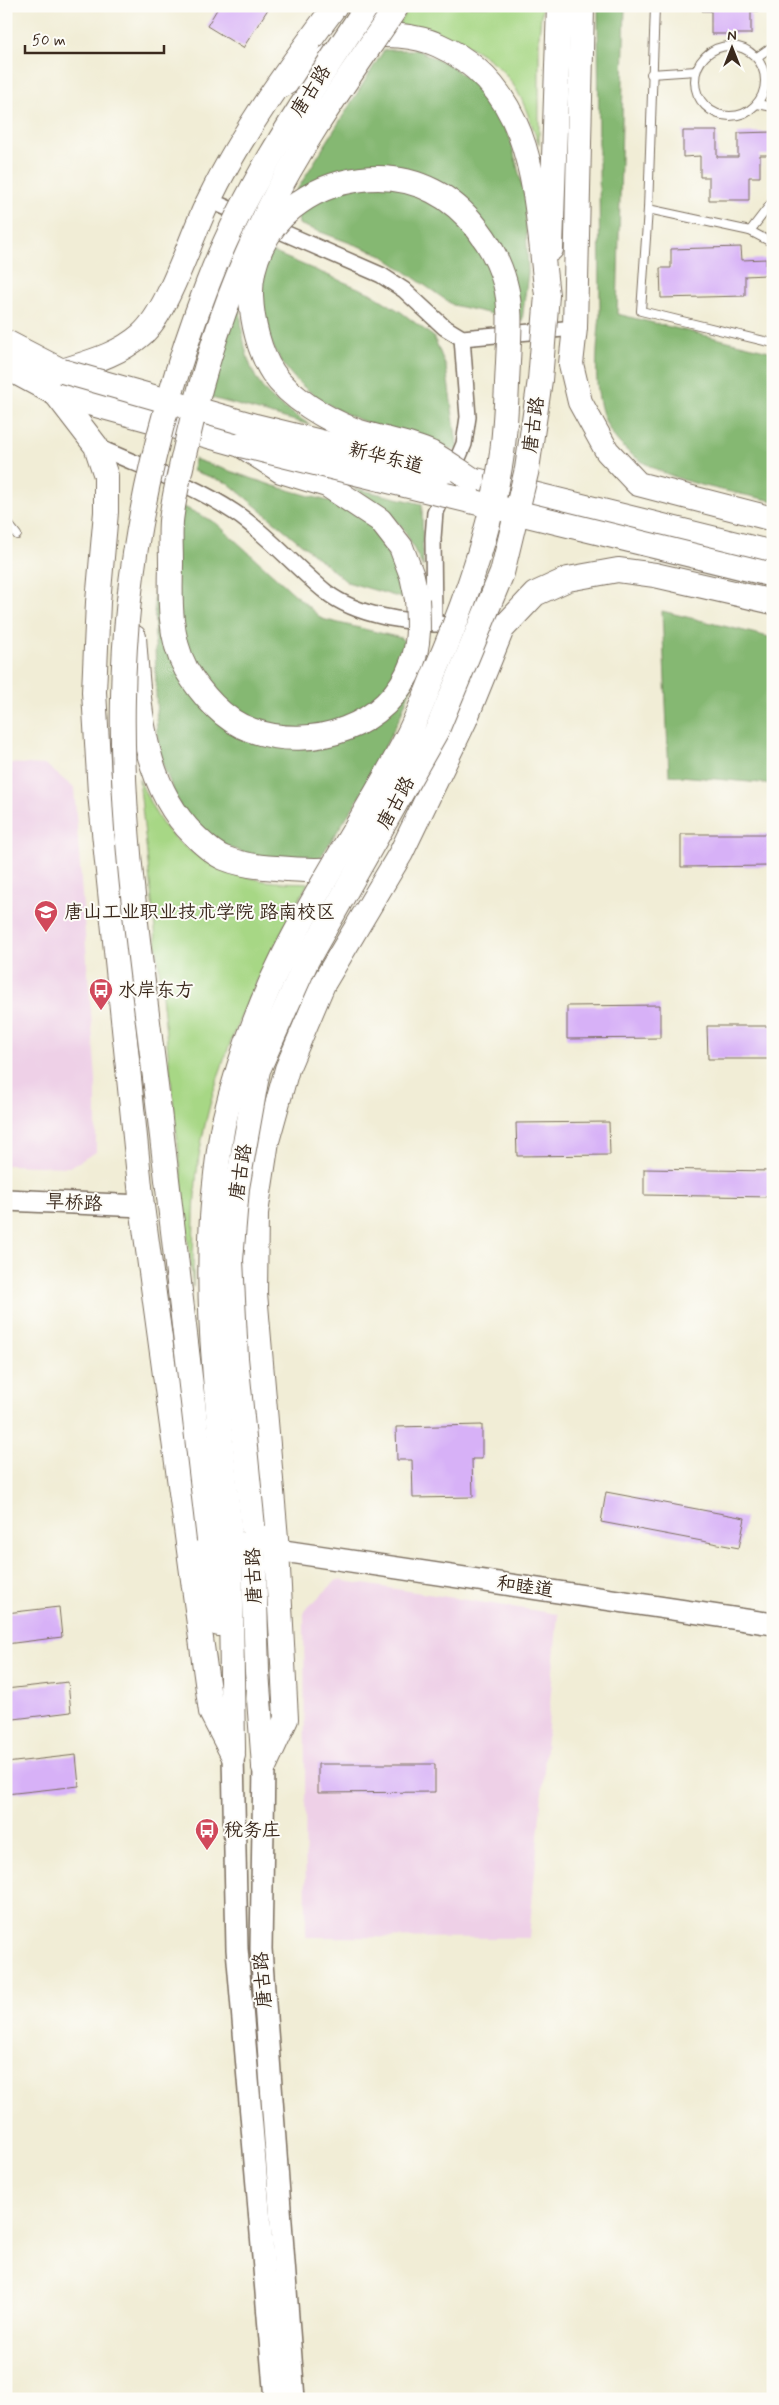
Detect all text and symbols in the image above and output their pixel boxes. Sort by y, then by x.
scale bar [25,22,164,54]
north arrow [706,22,756,72]
text: N [727,27,737,45]
text: 50 m [32,31,66,51]
street label: 唐古路 [285,60,337,122]
street label: 唐古路 [518,395,550,455]
street label: 新华东道 [346,437,426,479]
street label: 唐古路 [371,772,421,834]
school or university icon: 唐山工业职业技术学院 路南校区 [33,899,59,933]
place label: 唐山工业职业技术学院 路南校区 [64,900,335,925]
bus stop icon: 水岸东方 [88,977,114,1011]
place label: 水岸东方 [118,978,194,1003]
street label: 唐古路 [224,1142,258,1202]
street label: 旱桥路 [45,1189,103,1217]
street label: 唐古路 [241,1547,267,1605]
street label: 和睦道 [495,1571,555,1603]
bus stop icon: 税务庄 [194,1817,220,1851]
place label: 税务庄 [224,1818,281,1843]
street label: 唐古路 [249,1951,277,2009]

